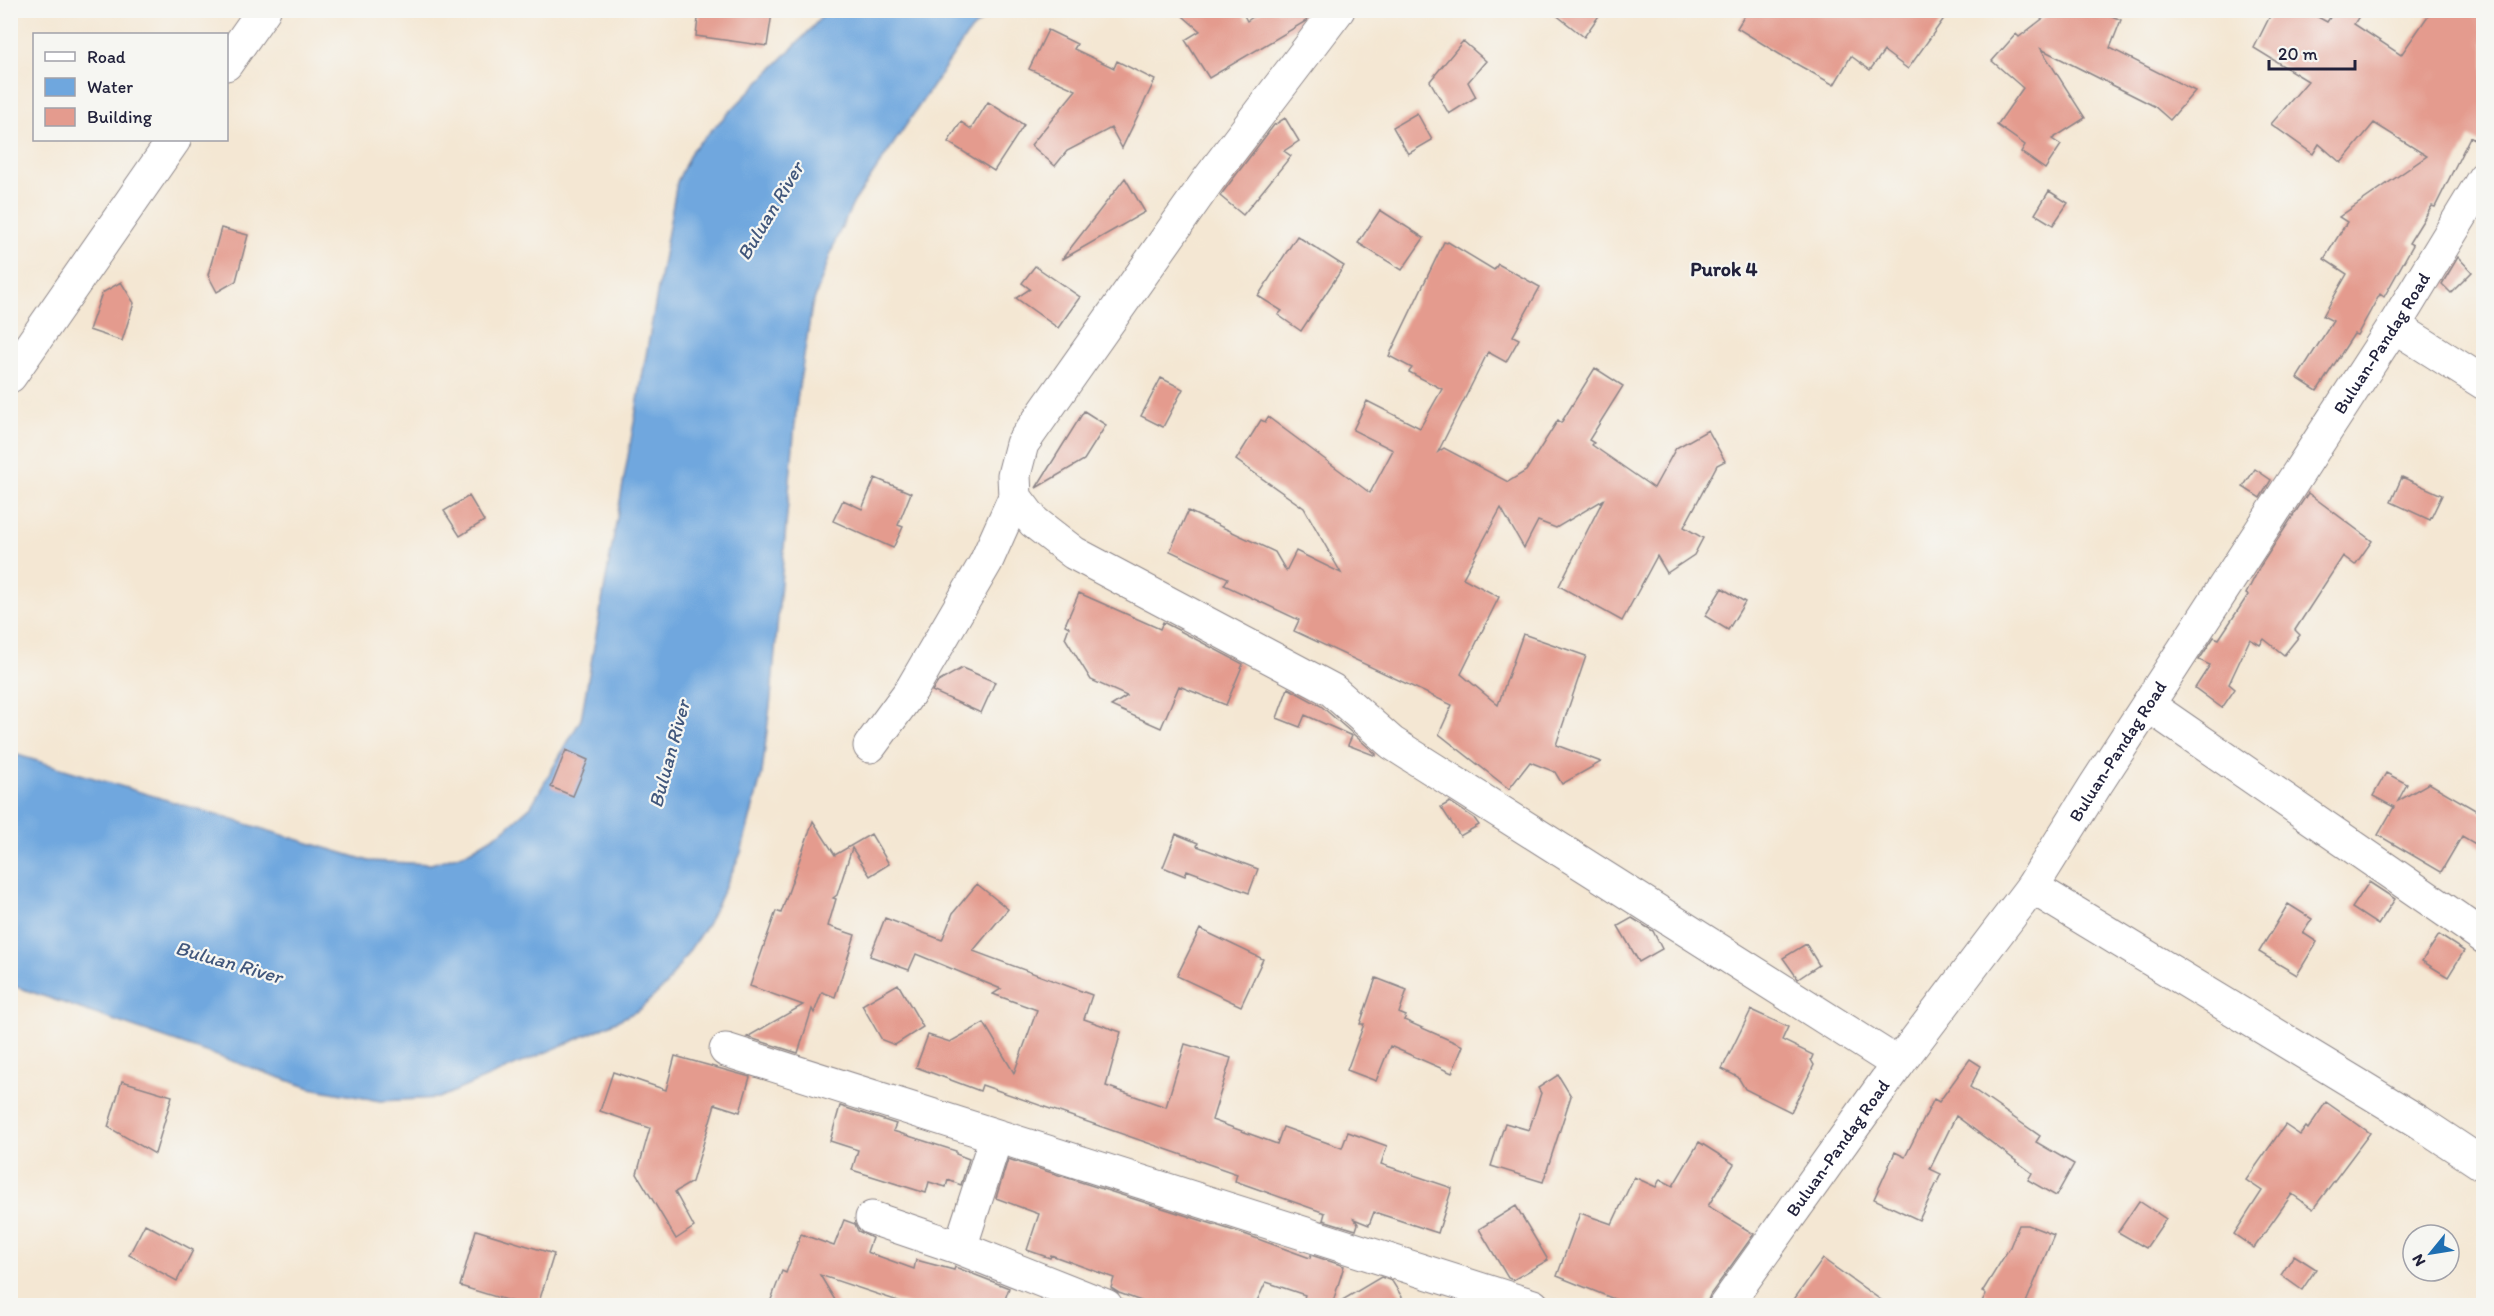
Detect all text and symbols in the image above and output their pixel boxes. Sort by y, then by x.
legend [33,33,228,141]
scale bar [2269,33,2354,71]
text: 20 m [2278,43,2318,65]
text: Road [87,46,126,68]
text: Water [87,76,133,98]
text: Building [87,106,153,128]
water label: Buluan River [731,156,810,264]
district label: Purok 4 [1690,257,1758,281]
street label: Buluan-Pandag Road [2329,268,2435,418]
street label: Buluan-Pandag Road [2064,677,2171,826]
water label: Buluan River [643,696,695,810]
water label: Buluan River [173,935,287,989]
street label: Buluan-Pandag Road [1781,1075,1894,1221]
north arrow [2401,1223,2461,1283]
text: N [2408,1251,2429,1270]

